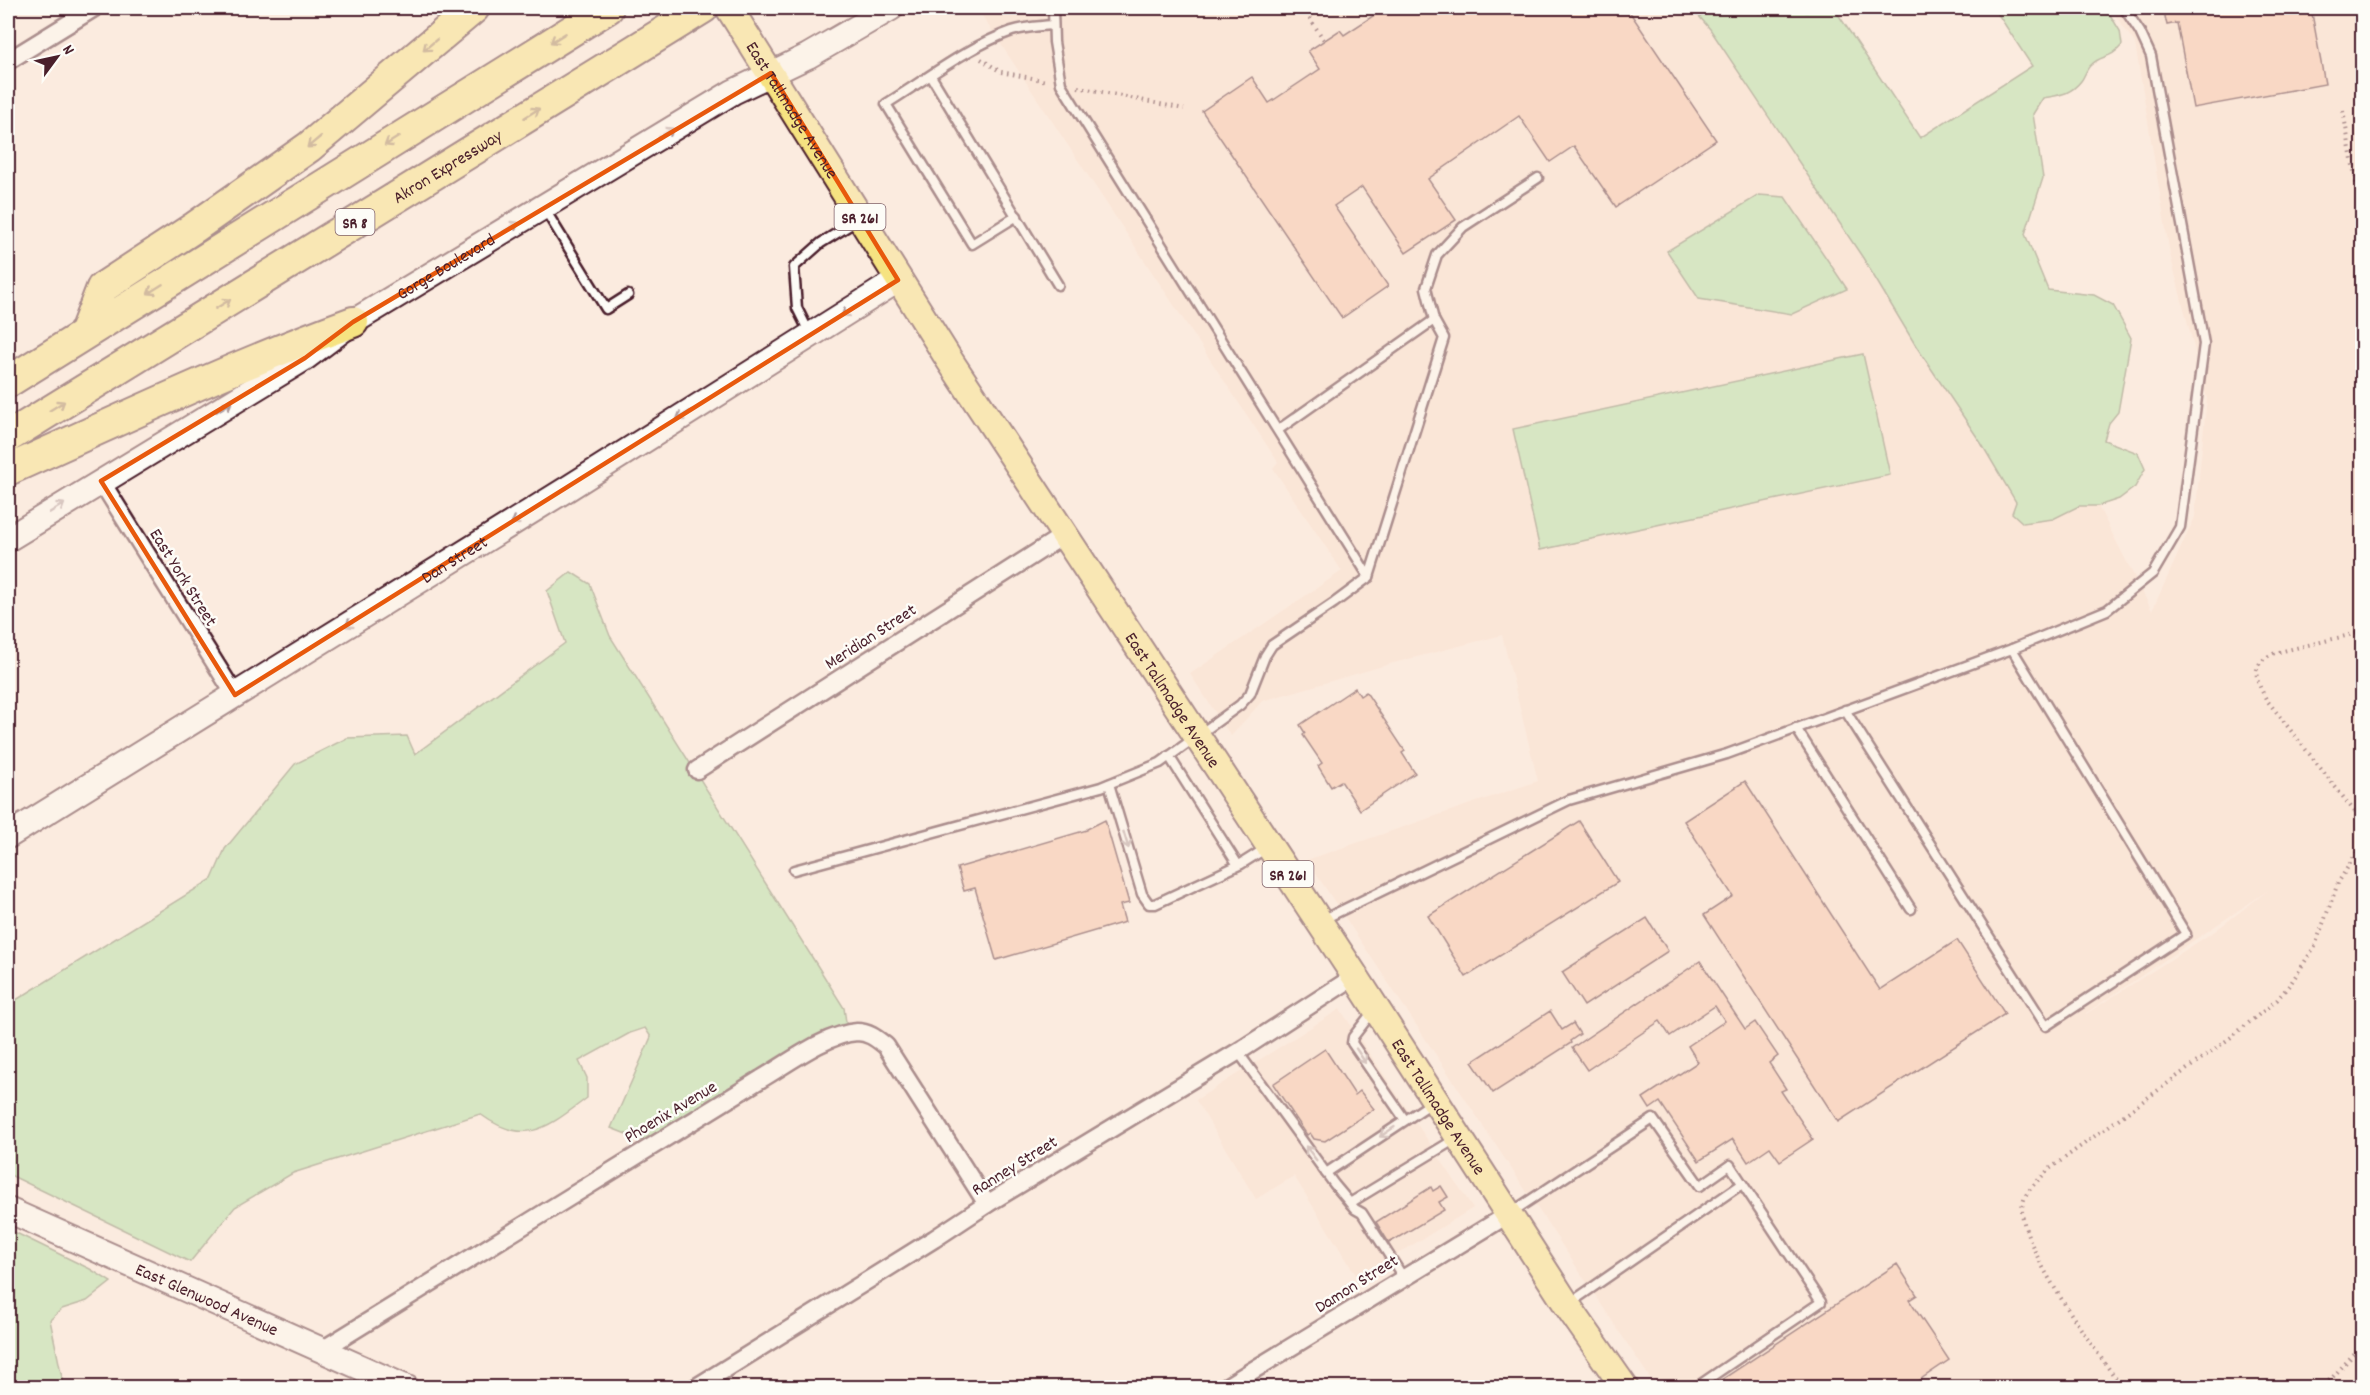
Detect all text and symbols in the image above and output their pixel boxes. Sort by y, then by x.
north arrow [27,27,87,87]
one-way arrow [550,33,567,45]
one-way arrow [422,38,438,51]
street label: East Tallmadge Avenue [738,38,843,185]
text: N [56,41,79,60]
one-way arrow [523,107,540,119]
street label: Akron Expressway [389,124,509,211]
one-way arrow [657,127,674,139]
one-way arrow [384,135,401,148]
one-way arrow [306,136,322,149]
road number: SR 261 [834,204,886,230]
road number: SR 8 [336,209,374,235]
one-way arrow [503,220,520,233]
street label: Gorge Boulevard [393,229,501,308]
one-way arrow [147,282,164,295]
one-way arrow [214,297,231,309]
one-way arrow [841,305,858,317]
one-way arrow [48,400,65,412]
one-way arrow [215,400,232,412]
one-way arrow [676,410,693,422]
one-way arrow [48,501,65,513]
one-way arrow [511,514,528,526]
street label: East York Street [142,524,222,633]
street label: Dan Street [417,531,494,591]
street label: Meridian Street [821,599,922,677]
one-way arrow [345,616,362,628]
street label: East Tallmadge Avenue [1117,628,1225,774]
one-way arrow [1121,830,1132,849]
road number: SR 261 [1262,861,1314,887]
street label: East Tallmadge Avenue [1384,1035,1490,1181]
one-way arrow [1354,1047,1367,1064]
street label: Phoenix Avenue [620,1076,722,1151]
one-way arrow [1378,1126,1395,1139]
street label: Ranney Street [968,1131,1063,1203]
one-way arrow [1305,1145,1317,1161]
street label: Damon Street [1311,1249,1404,1321]
street label: East Glenwood Avenue [131,1258,282,1344]

